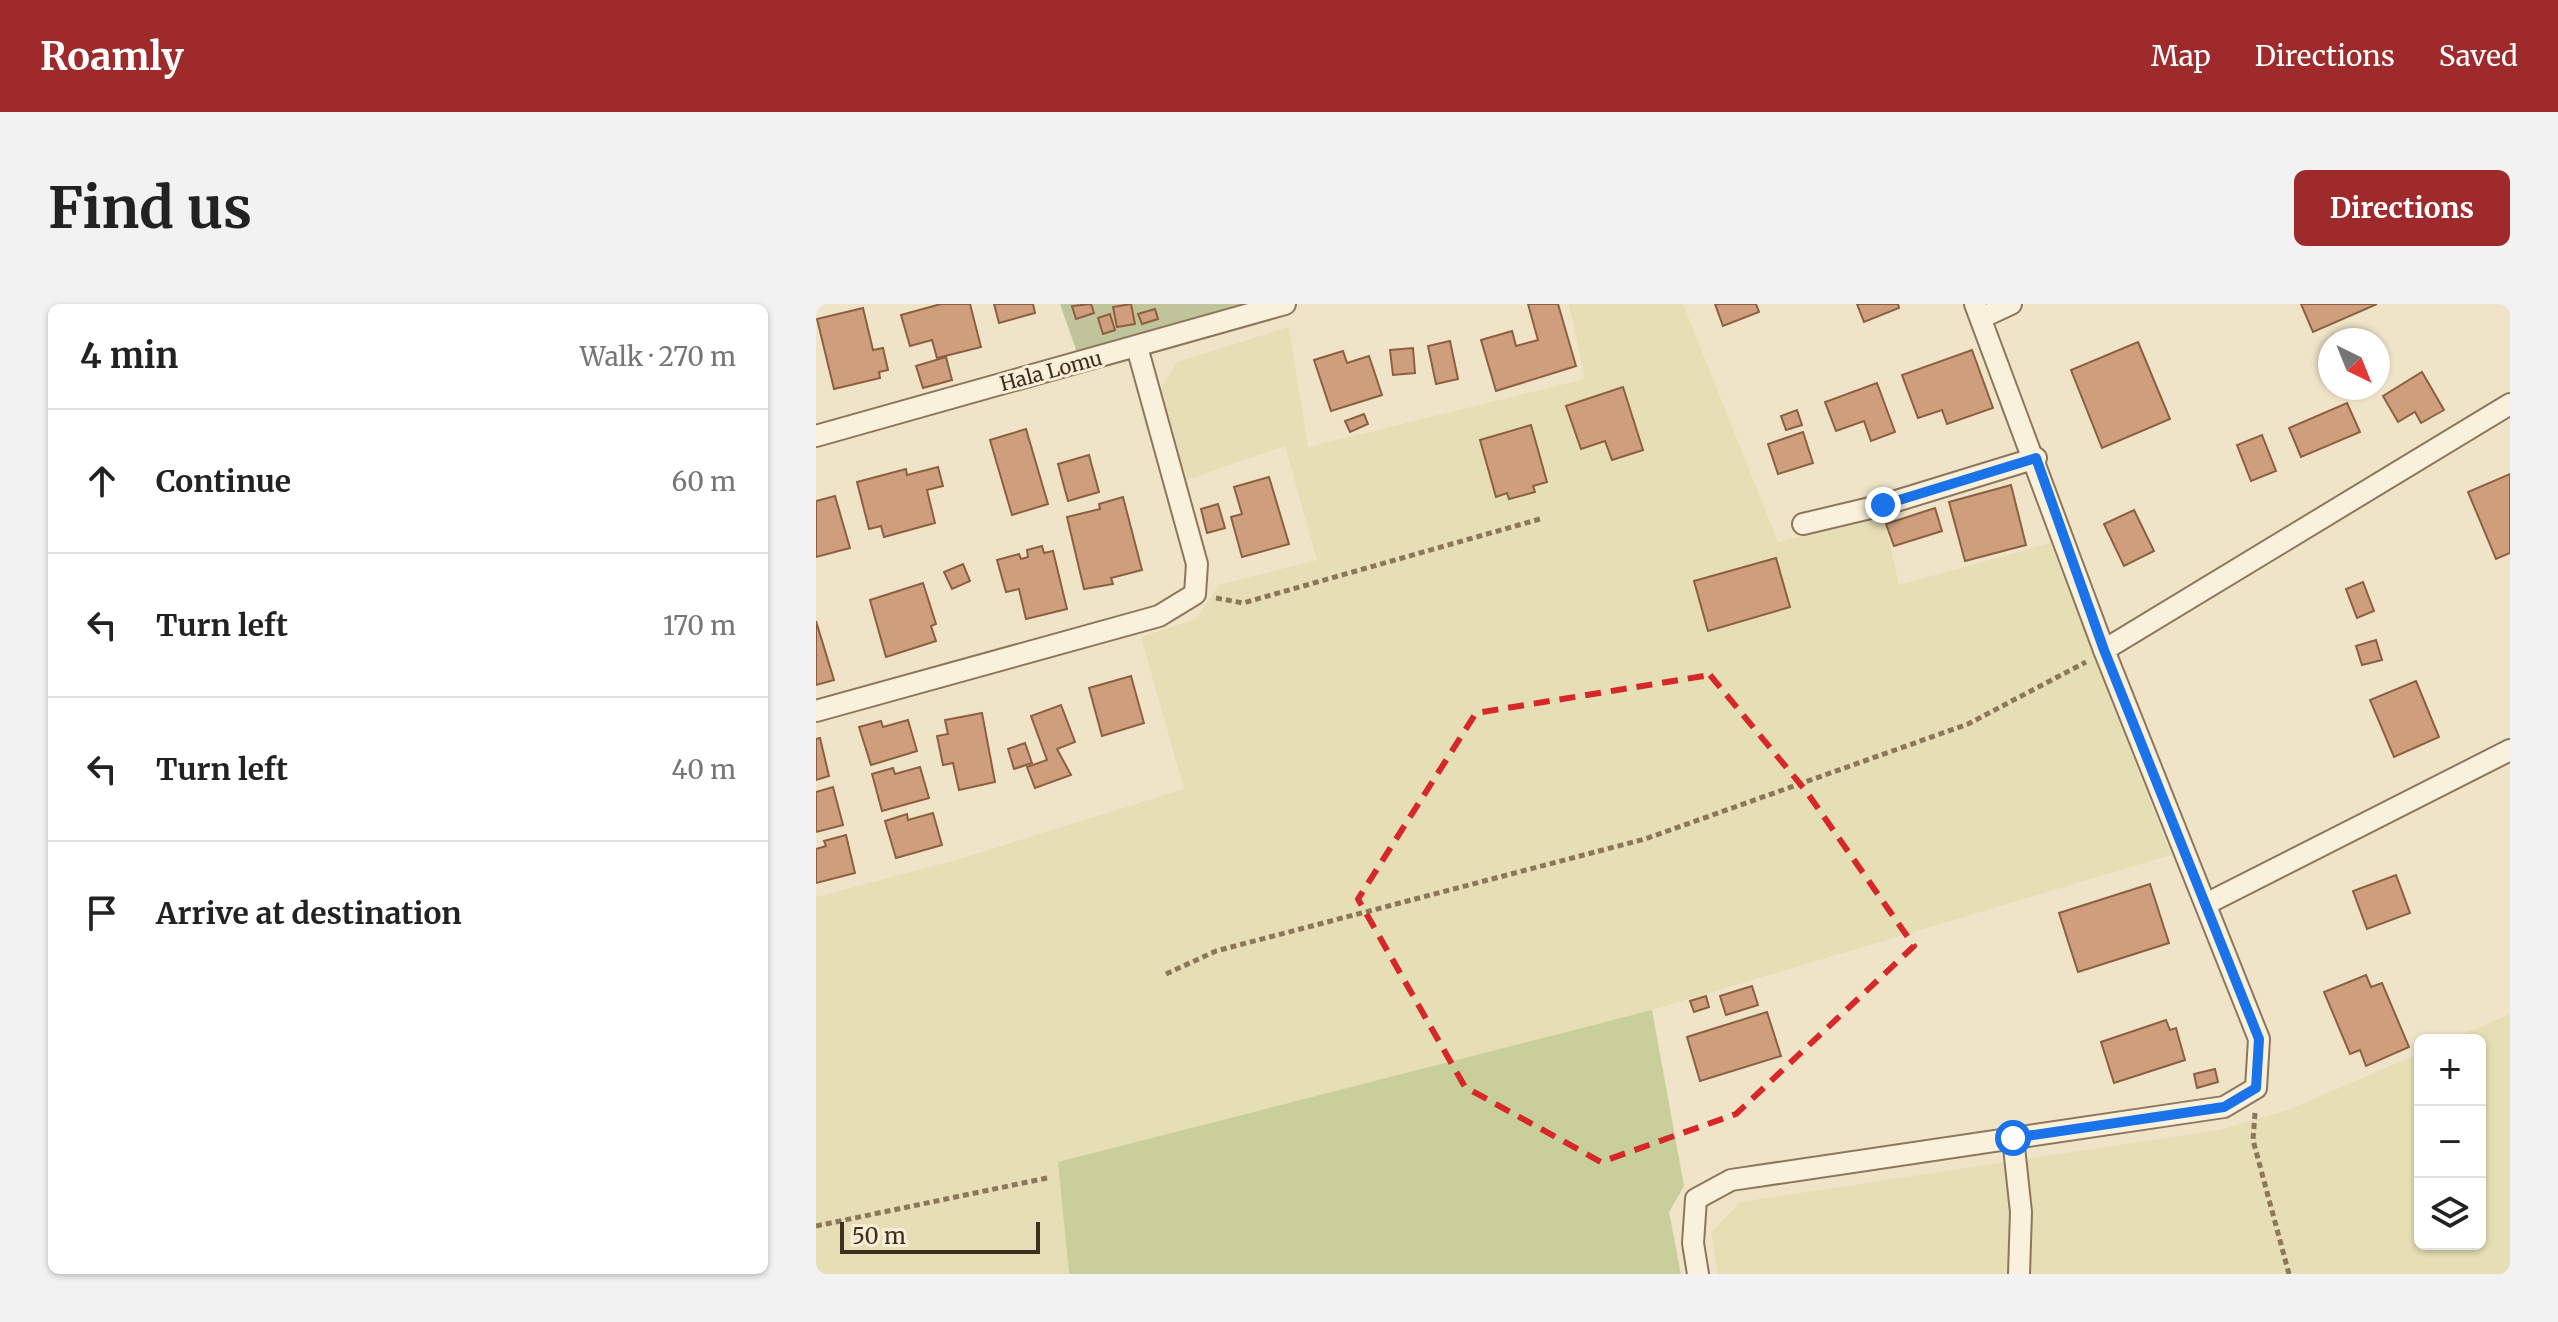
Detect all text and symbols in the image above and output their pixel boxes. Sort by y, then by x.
text: Roamly [40,33,184,80]
text: Map [2151,38,2211,74]
text: Directions [2255,38,2395,74]
text: Saved [2439,38,2518,74]
button: Directions [2294,170,2510,246]
text: Find us [48,173,252,243]
north arrow [2318,328,2390,400]
text: 4 min [80,335,178,377]
text: Walk · 270 m [580,340,736,373]
street label: Hala Lomu [997,345,1105,396]
icon: ahead [80,459,124,503]
text: Continue [156,462,291,500]
text: 60 m [672,465,736,498]
route end [1865,487,1901,523]
icon: left [80,603,124,647]
text: Turn left [156,606,288,644]
text: 170 m [663,609,736,642]
icon: left [80,747,124,791]
text: Turn left [156,750,288,788]
text: 40 m [672,753,736,786]
icon: arrive [80,891,124,935]
text: Arrive at destination [156,894,462,932]
map controls [2414,1034,2486,1250]
button: + [2414,1034,2486,1106]
button: − [2414,1106,2486,1178]
route start [1995,1120,2031,1156]
button: layers [2414,1178,2486,1250]
scale bar [840,1218,1040,1254]
text: 50 m [852,1222,906,1250]

